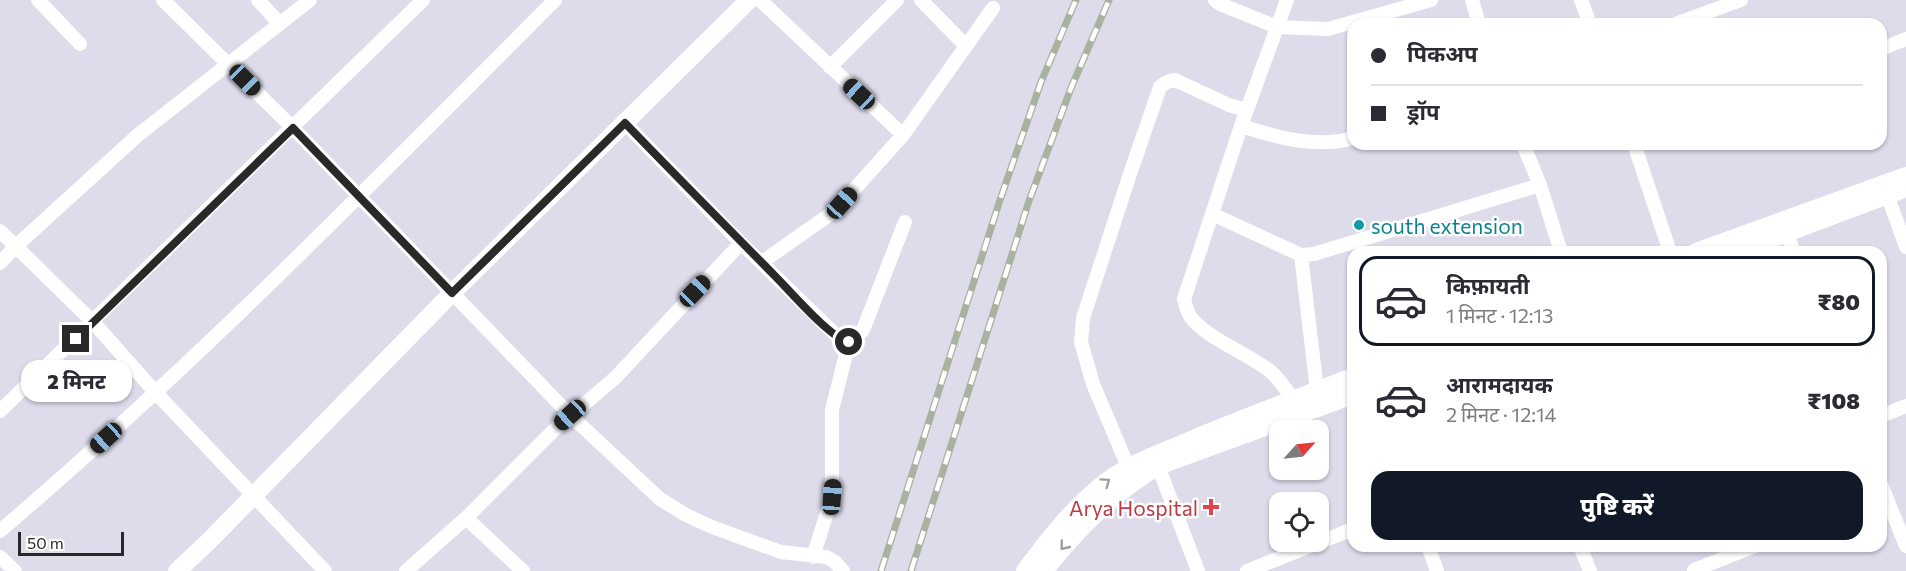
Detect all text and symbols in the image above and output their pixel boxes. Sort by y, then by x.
text: पिकअप [1407,40,1478,67]
car [226,61,264,99]
car [840,75,878,113]
text: ड्रॉप [1407,98,1440,125]
car [823,184,861,222]
place label: south extension [1371,213,1523,238]
marker: south extension [1352,218,1366,232]
car [676,272,714,310]
text: किफ़ायती [1446,272,1530,299]
icon: car [1374,274,1428,328]
text: ₹80 [1818,288,1860,315]
text: 1 मिनट · 12:13 [1446,303,1553,327]
route end [62,325,89,352]
route start [835,328,862,355]
callout: 2 मिनट [20,360,132,402]
text: 2 मिनट [47,369,106,393]
text: आरामदायक [1446,371,1553,398]
icon: car [1374,373,1428,427]
text: ₹108 [1807,387,1860,414]
car [551,396,589,434]
text: 2 मिनट · 12:14 [1446,402,1557,426]
car [87,419,125,457]
north arrow [1269,420,1329,480]
map controls [1269,420,1329,552]
button: पुष्टि करें [1371,471,1863,540]
car [822,478,842,516]
one-way arrow [1100,478,1111,489]
button: locate [1269,492,1329,552]
place label: Arya Hospital [1069,495,1198,520]
marker: Arya Hospital [1202,498,1220,516]
scale bar [18,529,124,556]
text: 50 m [27,533,64,552]
one-way arrow [1061,539,1072,550]

